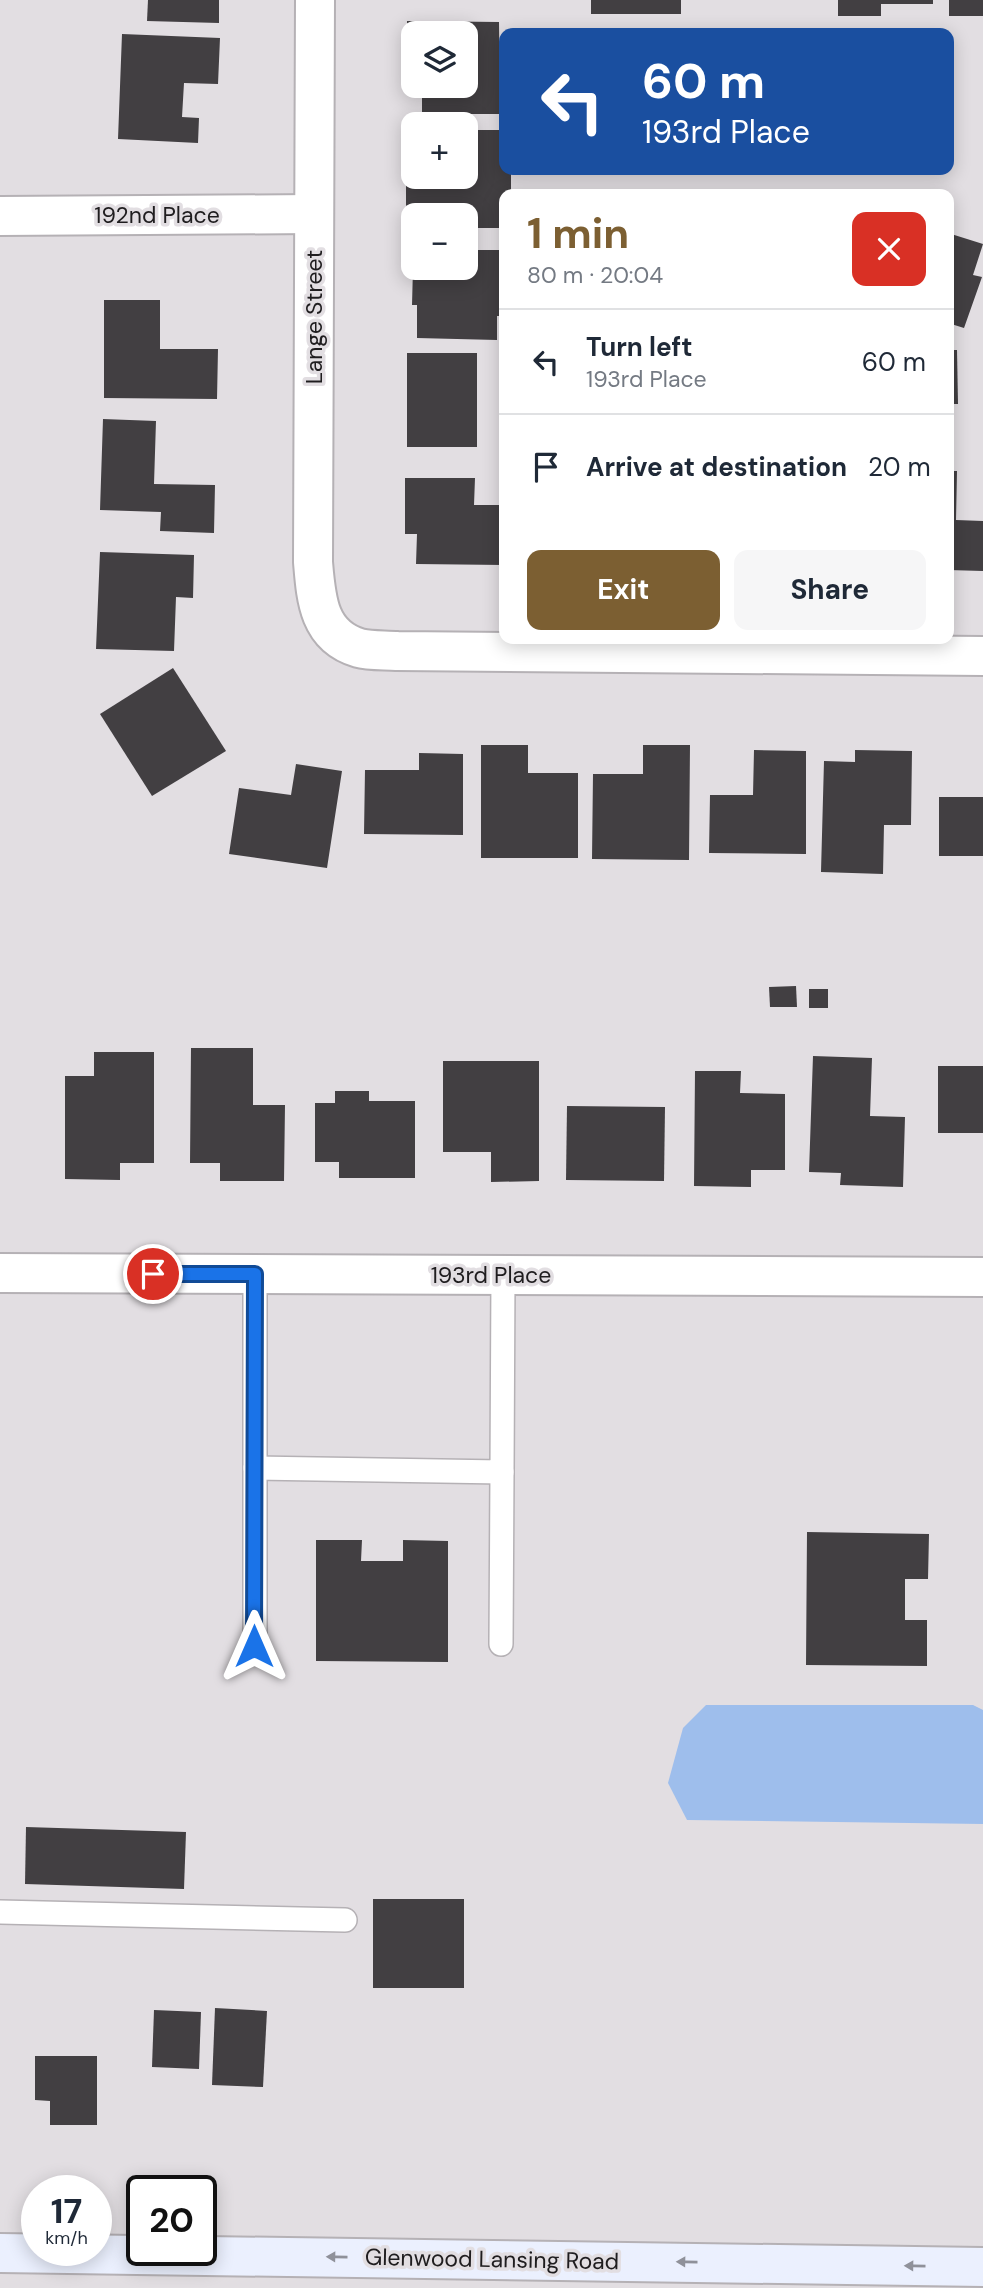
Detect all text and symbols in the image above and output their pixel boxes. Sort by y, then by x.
map controls [401,21,478,280]
button: layers [401,21,478,98]
text: 60 m [642,49,765,113]
icon: left [527,56,618,147]
text: 193rd Place [642,111,810,153]
button: + [401,112,478,189]
street label: 192nd Place [94,200,220,230]
button: − [401,203,478,280]
text: 1 min [527,206,629,261]
button: close [852,212,926,286]
street label: Lange Street [299,250,329,384]
text: 80 m · 20:04 [527,260,663,290]
text: Turn left [586,330,693,364]
icon: left [527,343,565,381]
text: 60 m [862,345,926,379]
text: 193rd Place [586,364,707,394]
icon: arrive [527,448,565,486]
text: Arrive at destination [586,450,847,484]
text: 20 m [868,450,931,484]
button: Exit [527,550,720,630]
button: Share [734,550,926,630]
pin [123,1244,183,1304]
icon: arrive [134,1255,172,1293]
street label: 193rd Place [431,1260,551,1290]
position arrow [217,1609,291,1683]
speed limit sign: 20 [126,2175,217,2266]
text: 17 [51,2188,82,2234]
text: km/h [45,2226,88,2250]
street label: Glenwood Lansing Road [365,2242,619,2276]
one-way arrow [326,2251,348,2263]
one-way arrow [676,2256,698,2267]
one-way arrow [904,2260,926,2272]

